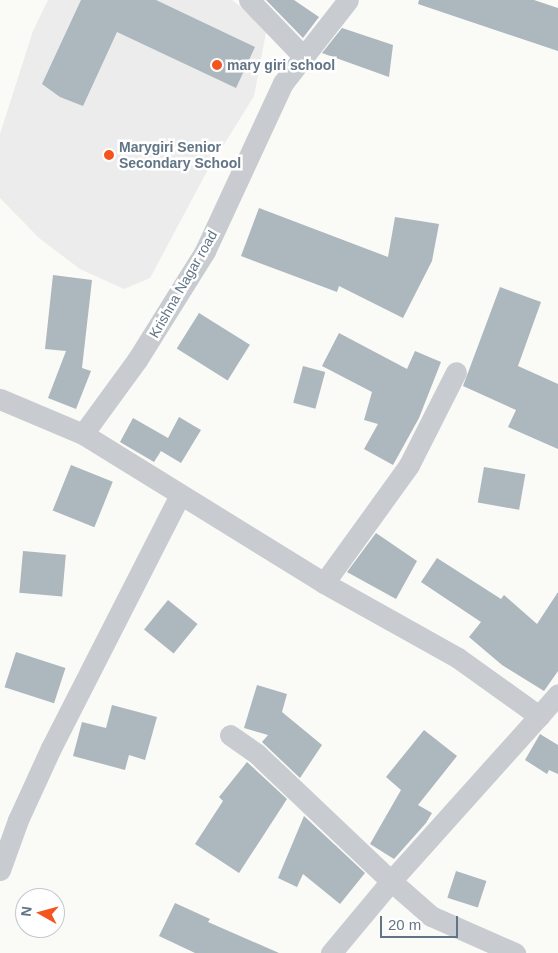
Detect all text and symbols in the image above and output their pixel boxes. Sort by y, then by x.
place label: mary giri school [227,57,335,73]
marker: mary giri school [211,59,223,71]
place label: Marygiri Senior Secondary School [119,139,241,172]
marker: Marygiri Senior Secondary School [103,149,115,161]
street label: Krishna Nagar road [145,227,221,341]
north arrow [15,888,65,938]
text: N [18,905,35,917]
scale bar [383,906,460,938]
text: 20 m [388,916,421,933]

